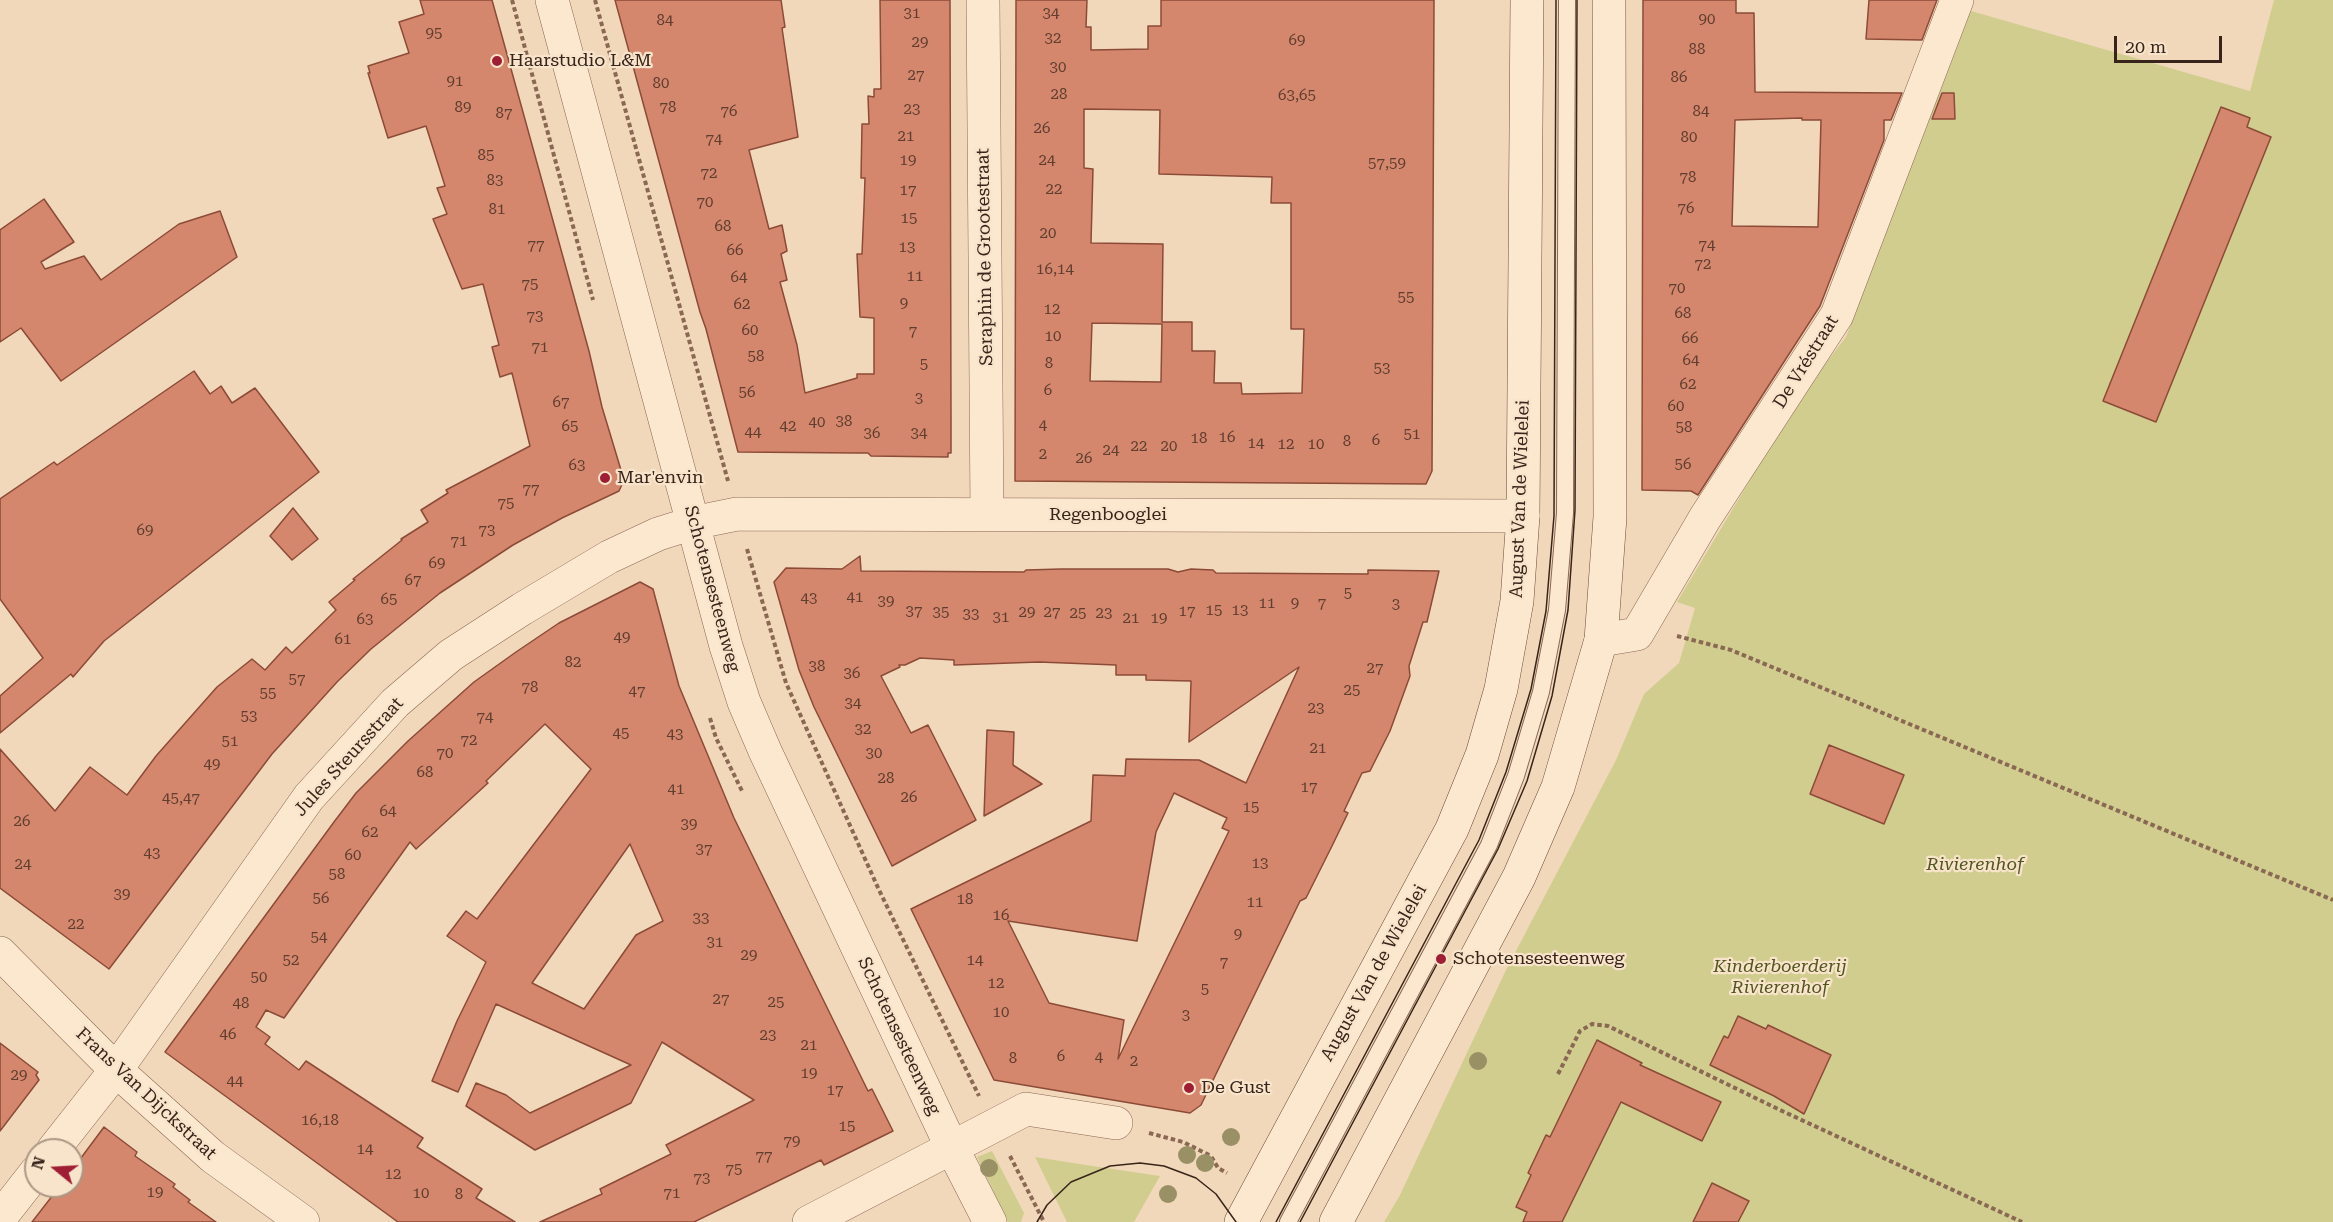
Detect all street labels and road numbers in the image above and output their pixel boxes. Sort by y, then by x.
street label: Seraphin de Grootestraat [972,148,998,366]
street label: De Vréstraat [1769,311,1843,413]
street label: August Van de Wielelei [1506,400,1534,598]
street label: Schotensesteenweg [679,503,745,675]
street label: Regenbooglei [1049,504,1167,526]
street label: Jules Steursstraat [290,693,408,821]
street label: August Van de Wielelei [1316,881,1432,1065]
street label: Schotensesteenweg [853,954,945,1118]
street label: Frans Van Dijckstraat [71,1023,221,1165]

